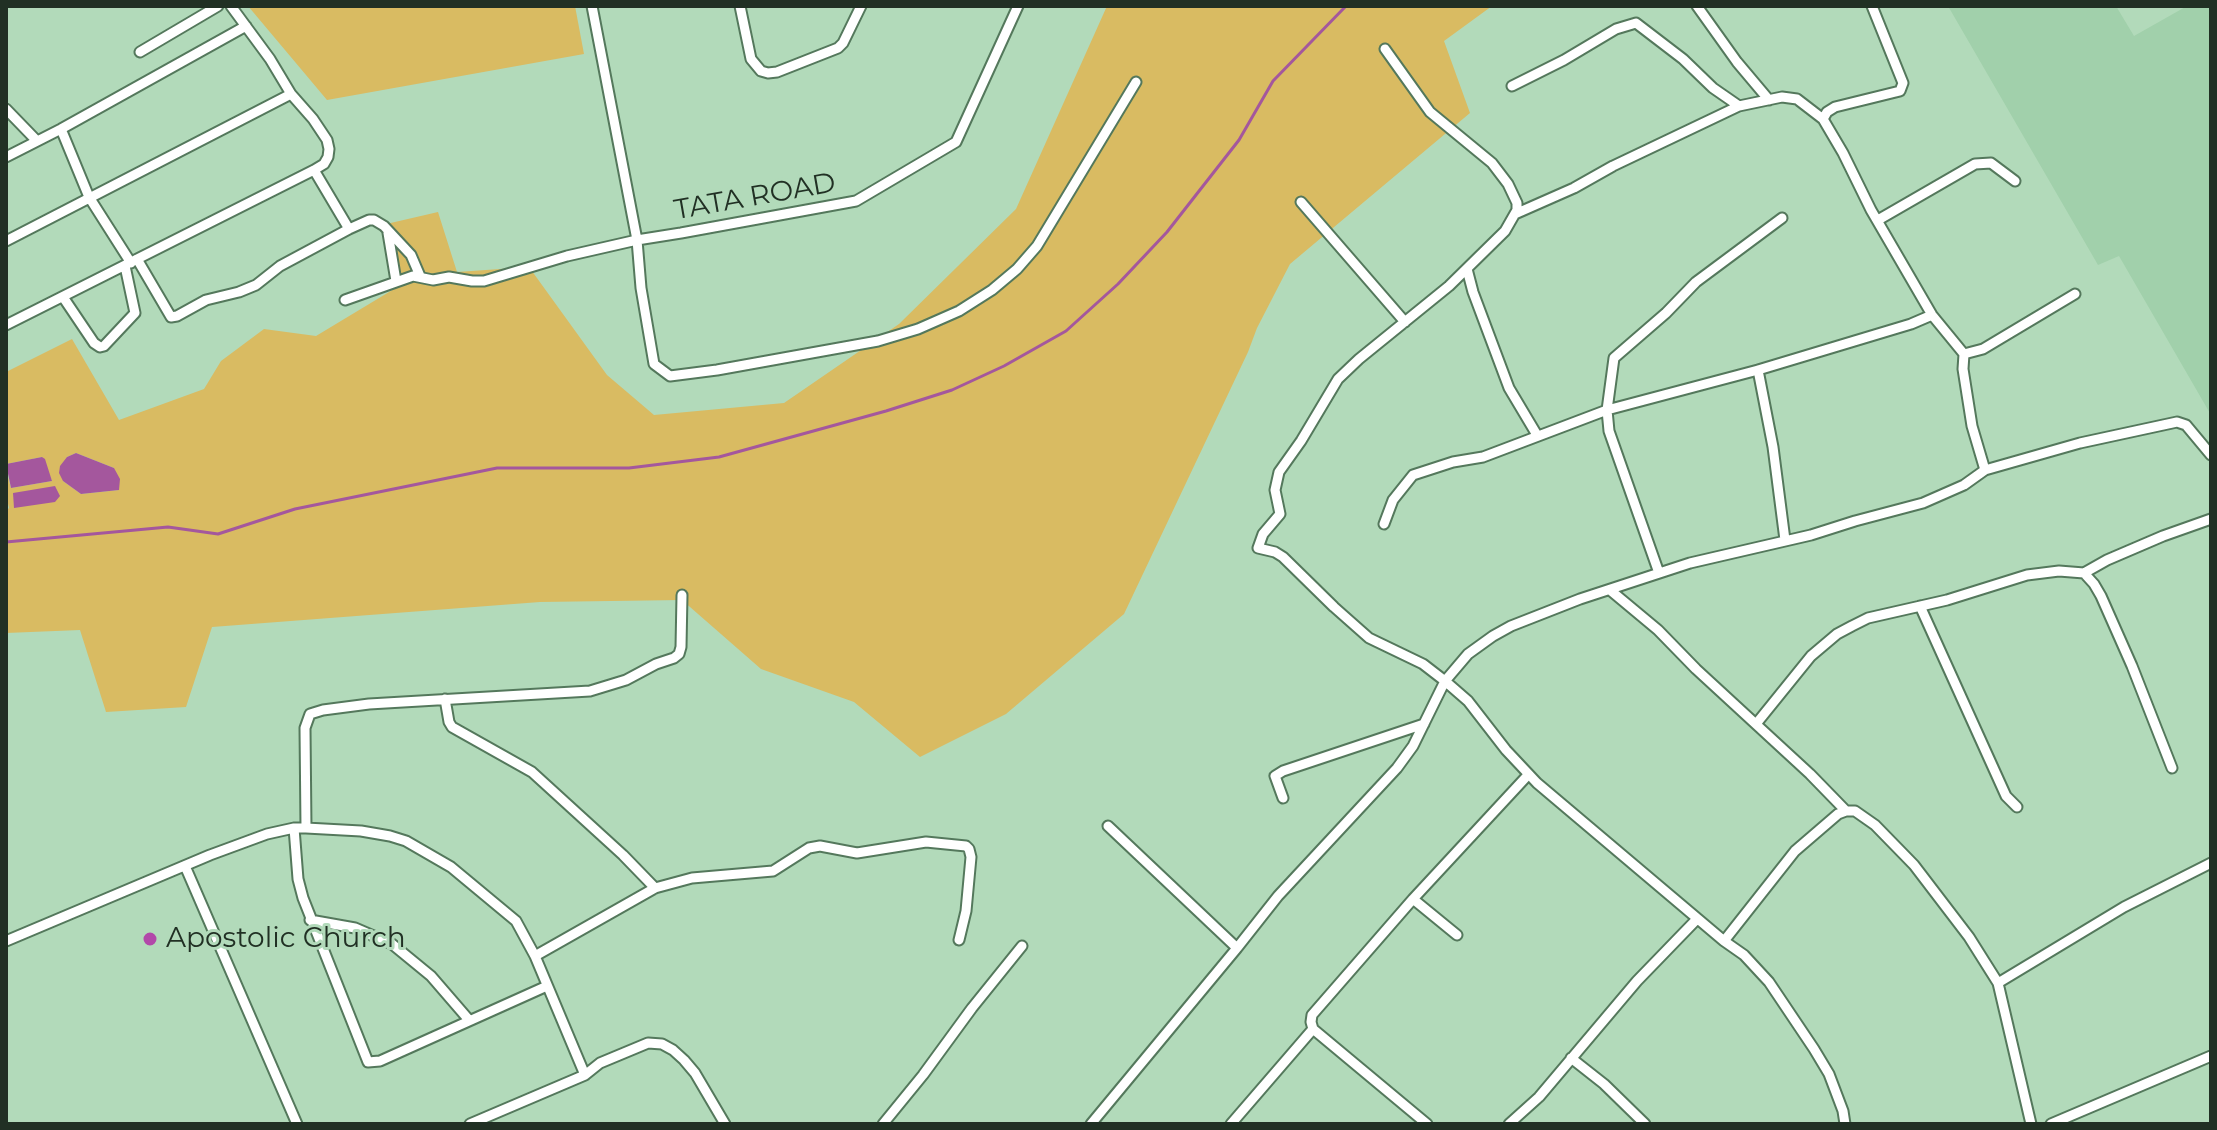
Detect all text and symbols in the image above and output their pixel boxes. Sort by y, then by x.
street label: TATA ROAD [672,166,838,228]
place label: Apostolic Church [166,922,406,956]
marker: Apostolic Church [141,930,159,948]

